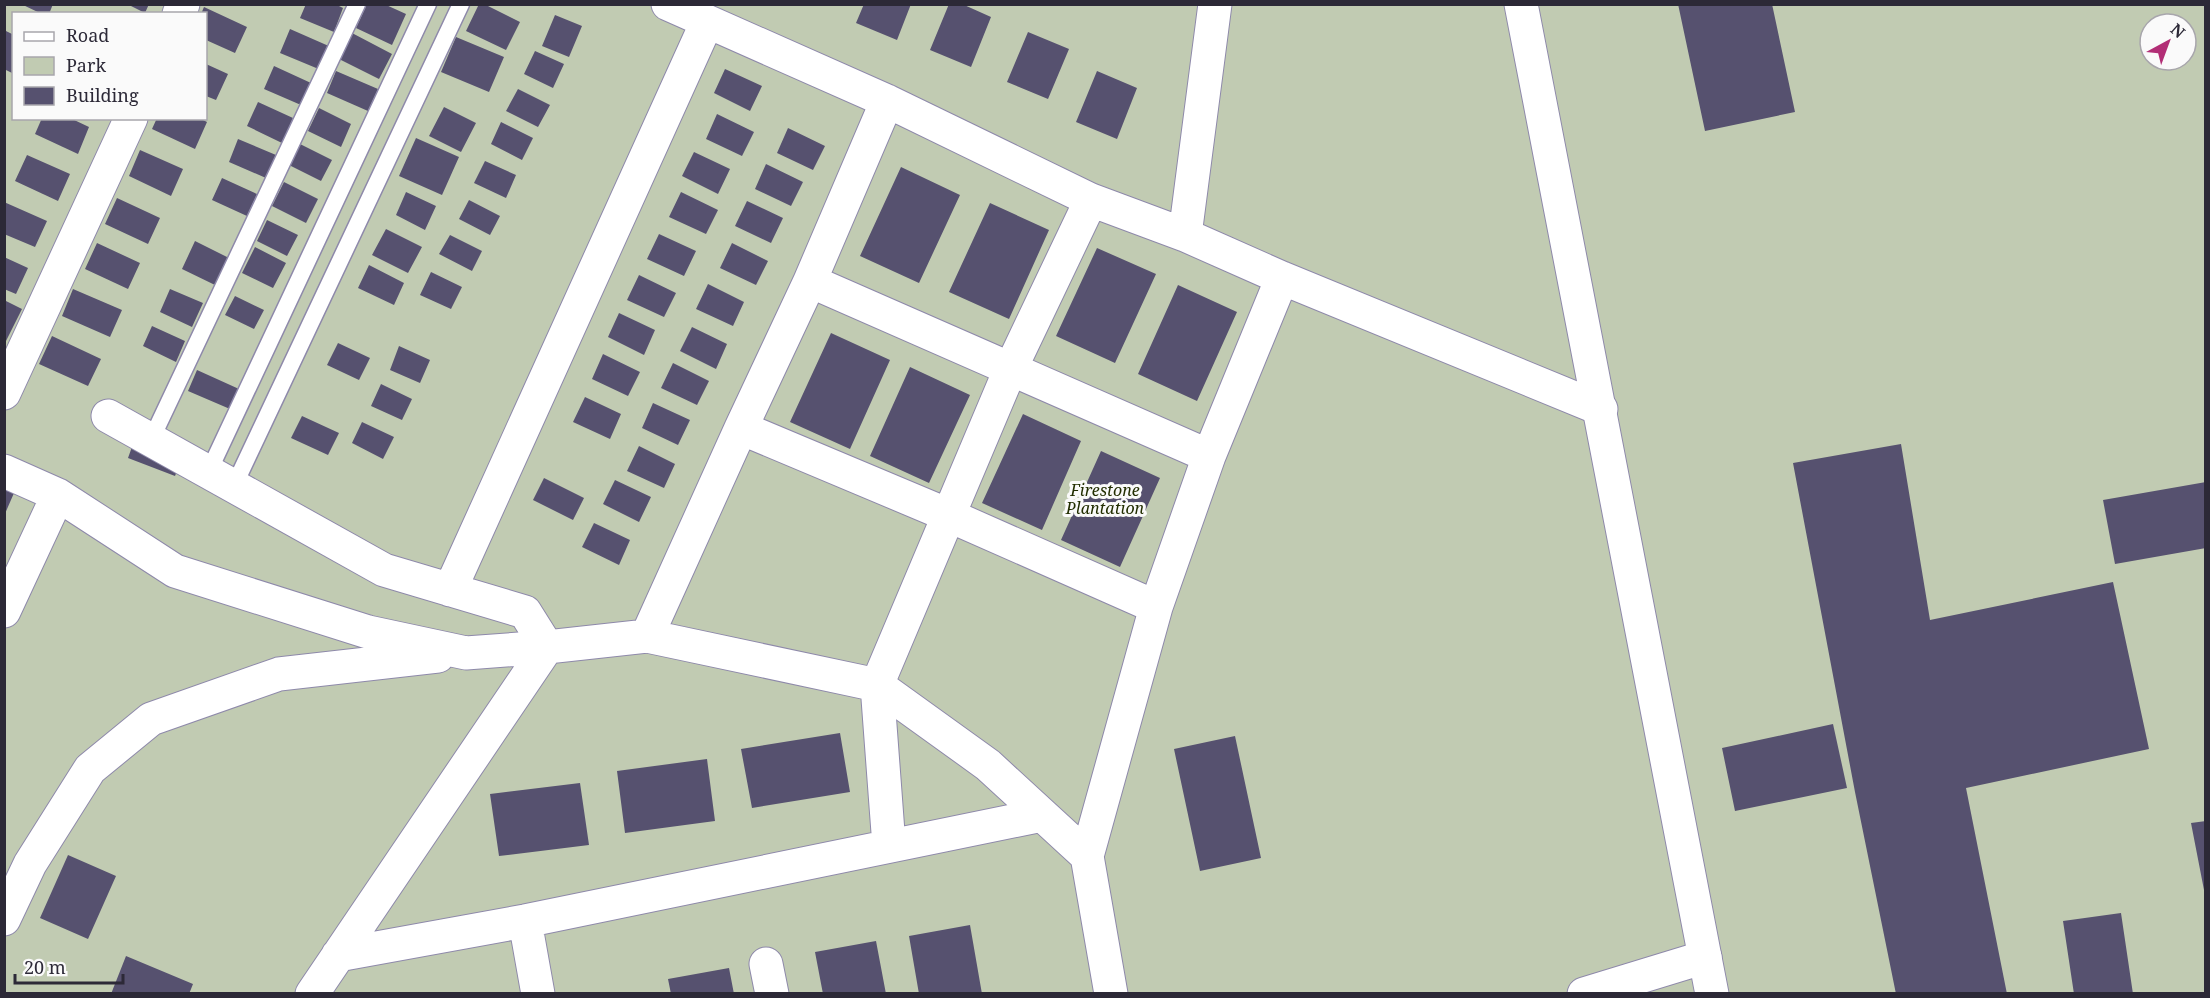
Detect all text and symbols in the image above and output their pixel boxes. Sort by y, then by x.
legend [12,12,207,120]
north arrow [2138,12,2198,72]
text: N [2166,18,2190,43]
text: Road [66,23,109,47]
text: Park [66,53,106,77]
text: Building [66,83,139,107]
park label: Firestone Plantation [1065,479,1145,519]
scale bar [15,947,123,985]
text: 20 m [24,955,66,979]

